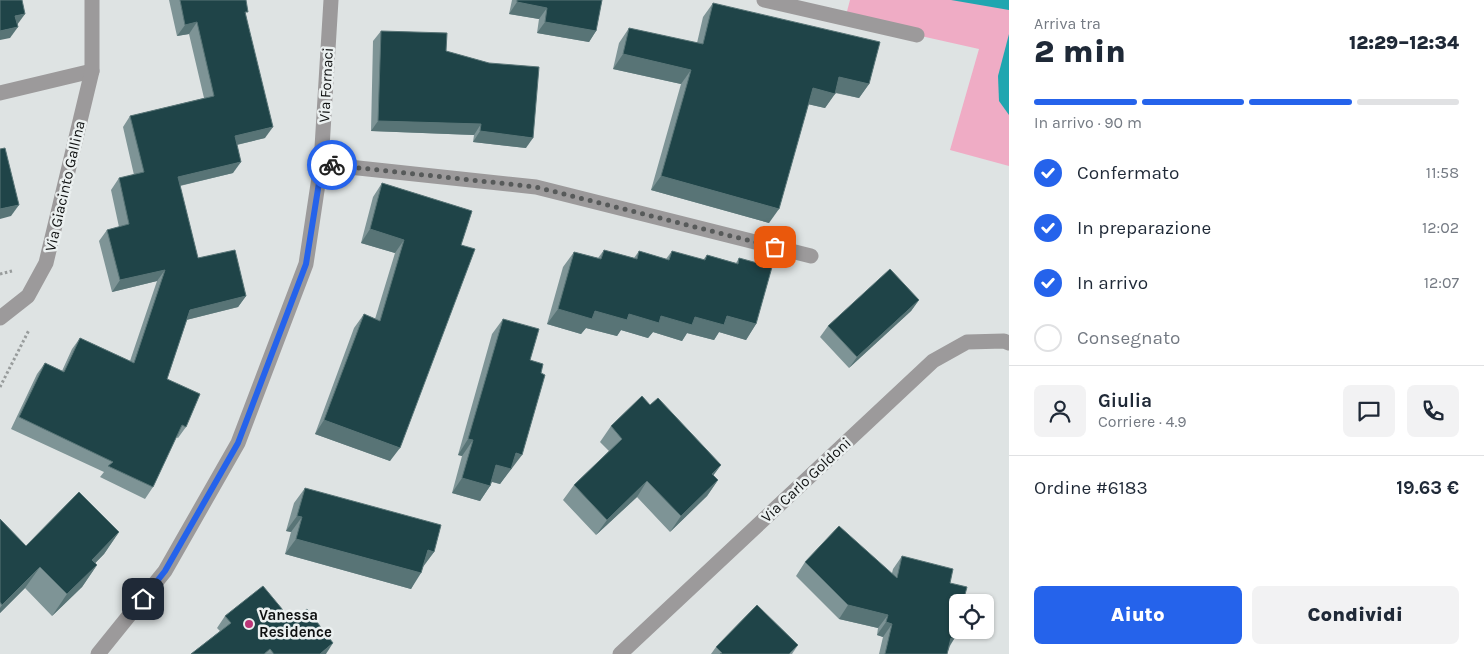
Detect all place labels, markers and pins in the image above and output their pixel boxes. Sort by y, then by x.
pin [754,226,796,268]
pin [122,578,164,620]
place label: Vanessa Residence [259,606,332,641]
marker: Vanessa Residence [243,618,255,630]

